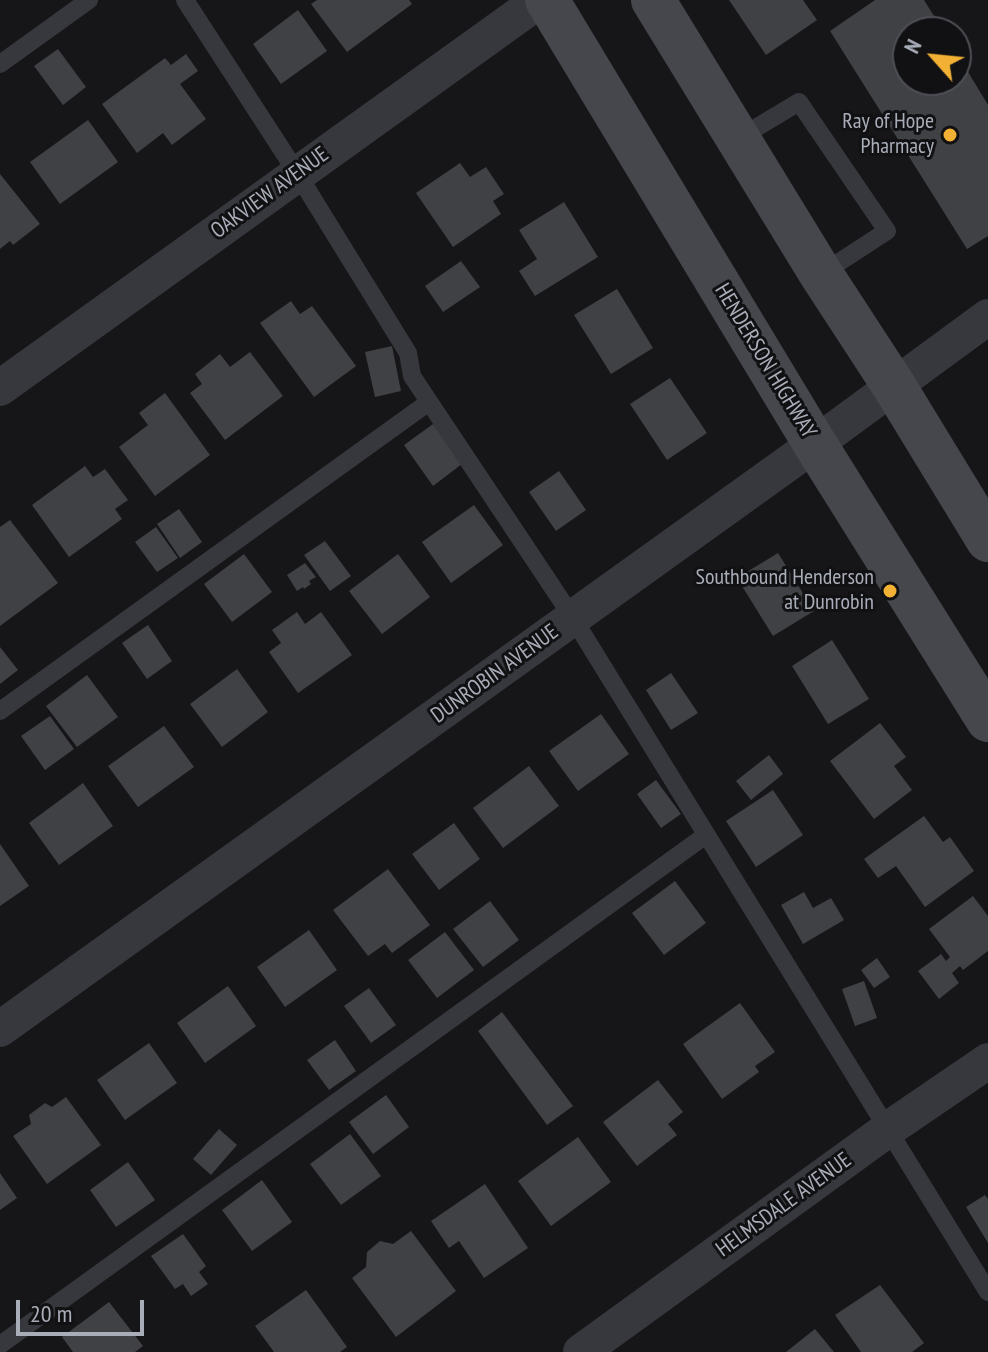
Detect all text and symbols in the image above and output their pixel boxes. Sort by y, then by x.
north arrow [892,16,972,96]
text: N [897,34,928,58]
place label: Ray of Hope Pharmacy [842,109,934,160]
marker: Ray of Hope Pharmacy [941,126,959,144]
street label: OAKVIEW AVENUE [206,142,334,244]
street label: HENDERSON HIGHWAY [708,279,822,443]
place label: Southbound Henderson at Dunrobin [696,565,874,616]
marker: Southbound Henderson at Dunrobin [881,582,899,600]
street label: DUNROBIN AVENUE [426,619,564,729]
street label: HELMSDALE AVENUE [711,1147,857,1263]
scale bar [20,1284,148,1334]
text: 20 m [30,1298,72,1329]

